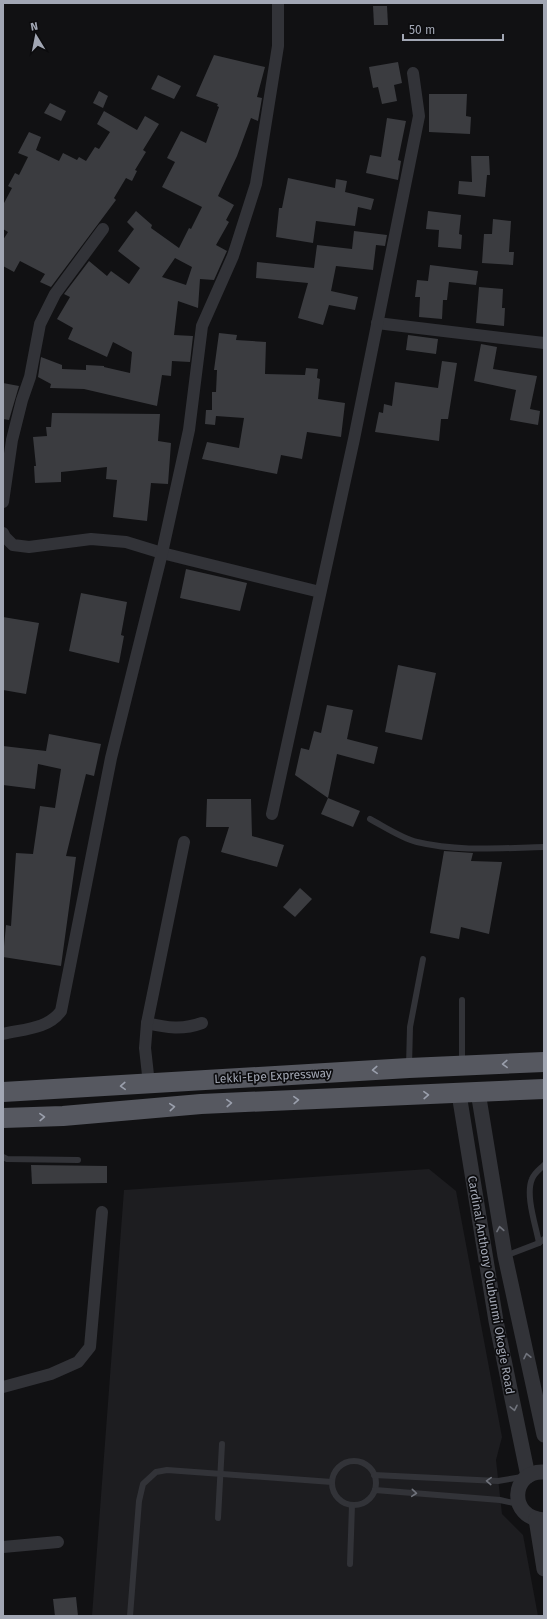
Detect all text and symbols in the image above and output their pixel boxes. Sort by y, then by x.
north arrow [16,16,56,56]
scale bar [403,16,503,42]
text: N [30,20,39,34]
text: 50 m [409,23,435,37]
one-way arrow [502,1059,508,1068]
one-way arrow [372,1065,378,1074]
street label: Lekki-Epe Expressway [214,1066,332,1086]
one-way arrow [120,1081,126,1090]
one-way arrow [423,1091,429,1100]
one-way arrow [293,1096,299,1104]
one-way arrow [226,1099,232,1107]
one-way arrow [169,1102,175,1111]
one-way arrow [39,1112,45,1121]
street label: Cardinal Anthony Olubunmi Okogie Road [465,1175,517,1395]
one-way arrow [497,1226,505,1232]
one-way arrow [523,1353,531,1359]
one-way arrow [509,1405,517,1411]
one-way arrow [486,1476,492,1485]
one-way arrow [411,1489,417,1498]

